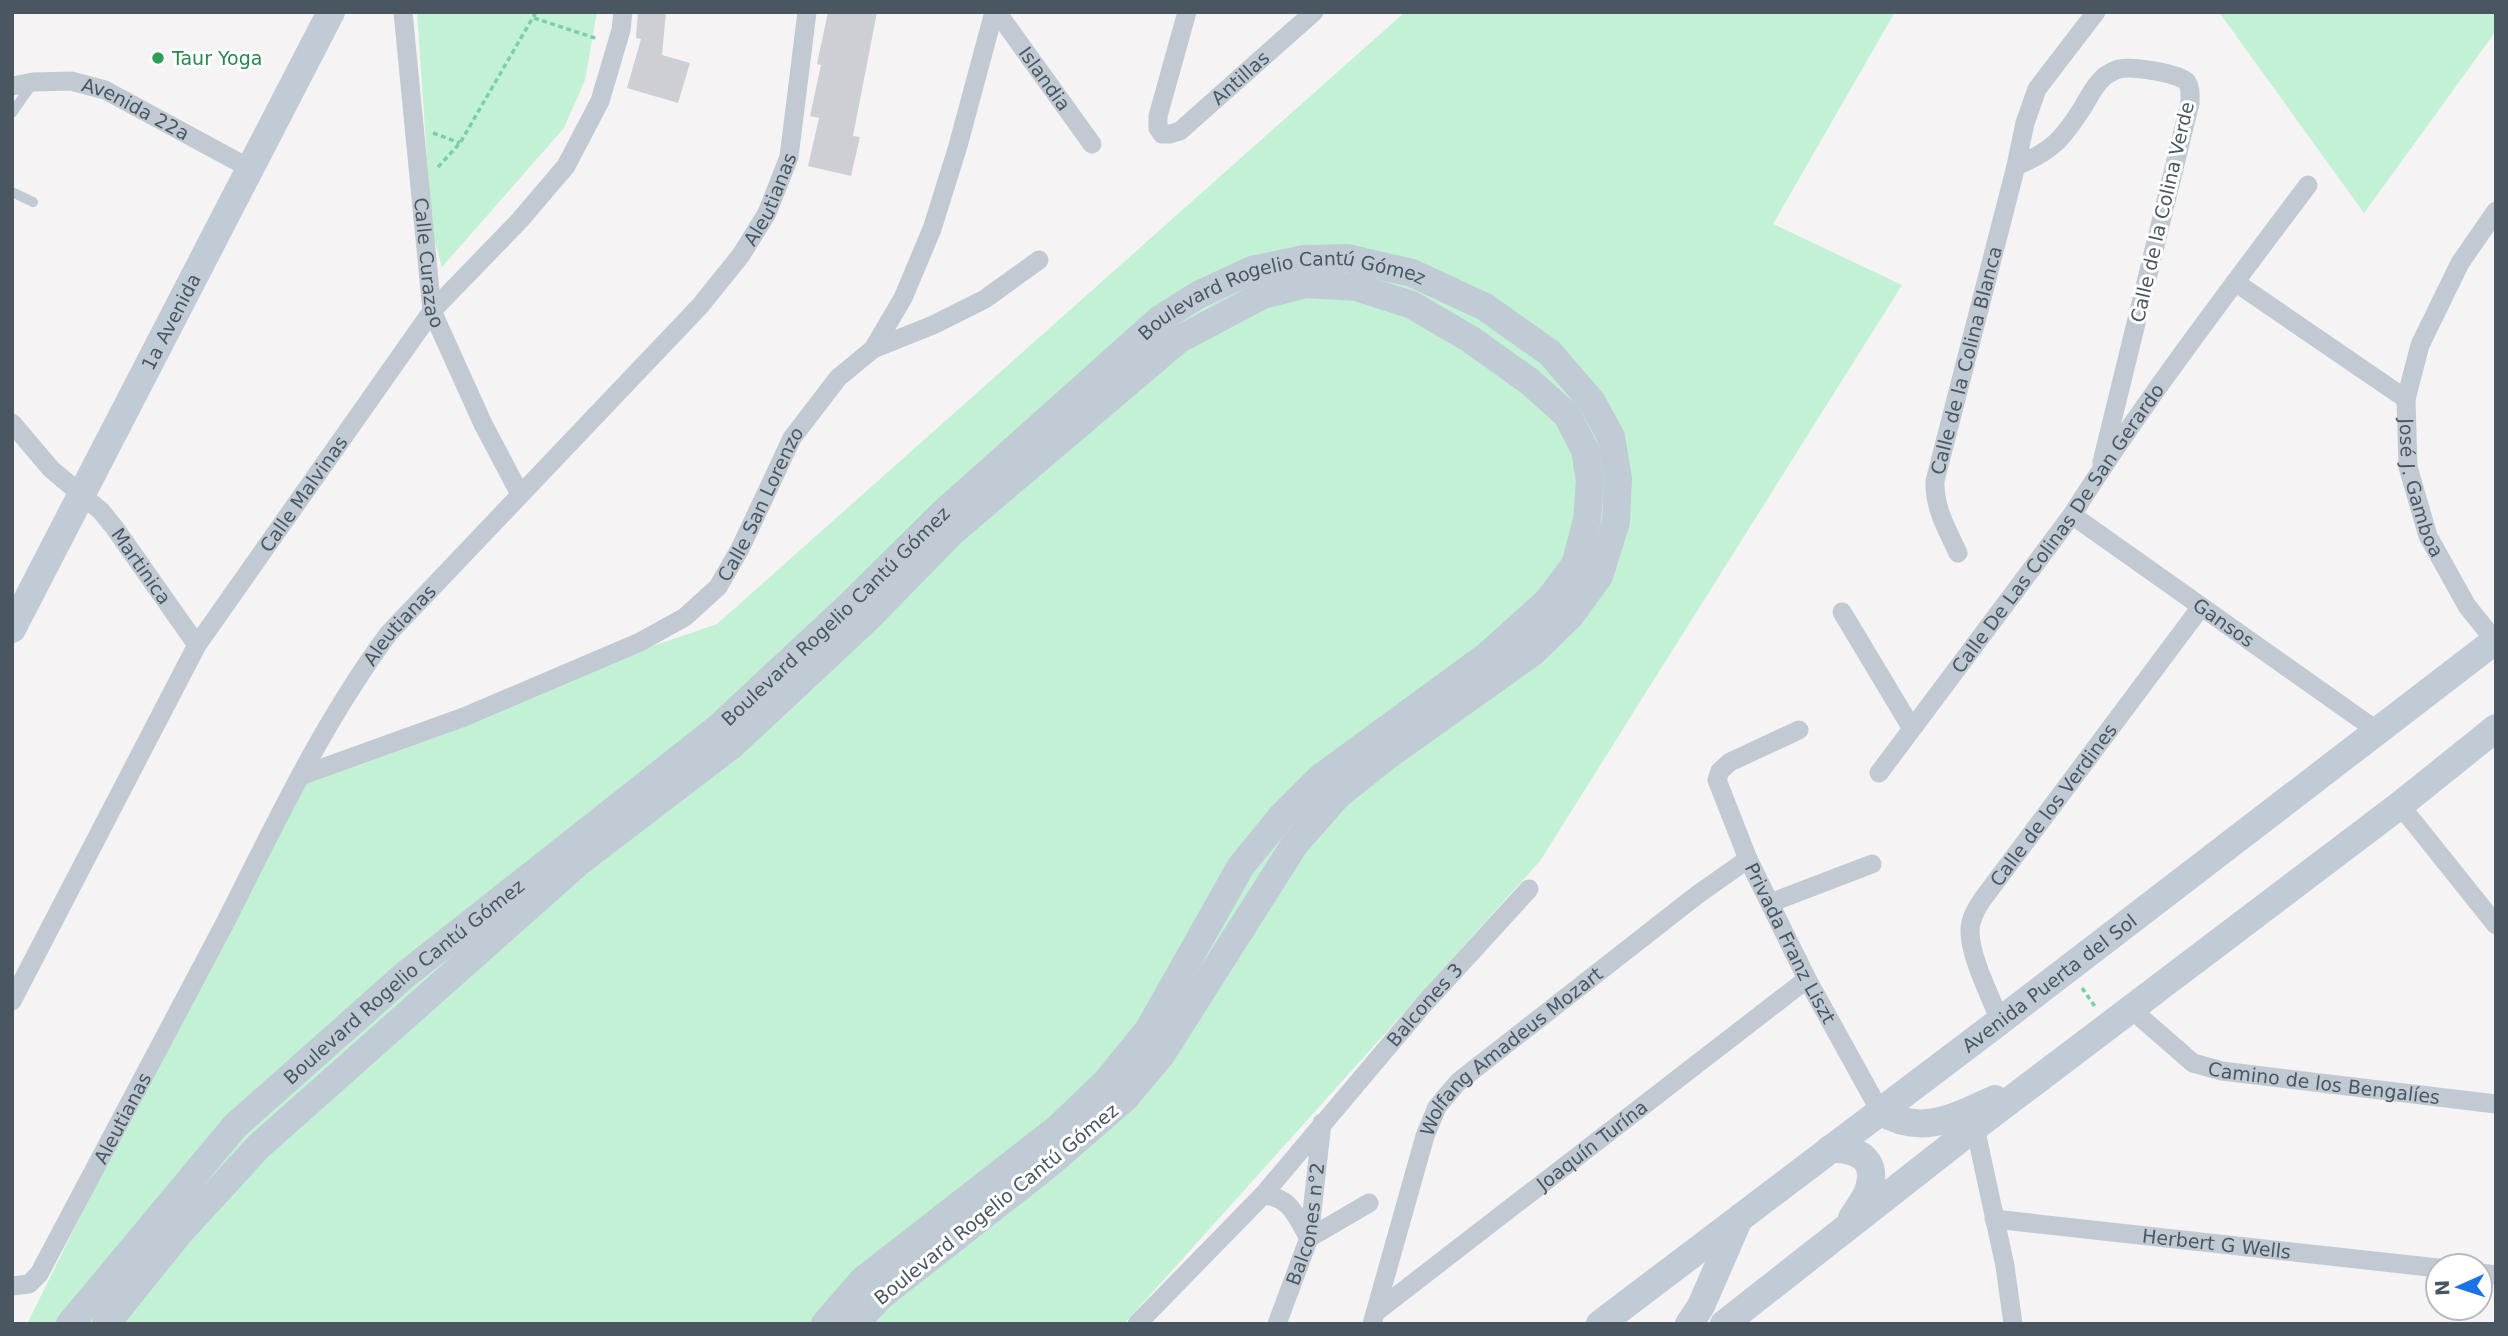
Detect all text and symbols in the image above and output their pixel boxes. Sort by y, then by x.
street label: Islandia [1015,42,1075,115]
street label: Antillas [1207,46,1274,109]
place label: Taur Yoga [171,47,262,69]
marker: Taur Yoga [150,50,166,66]
street label: Avenida 22a [80,73,193,145]
street label: Calle de la Colina Verde [2126,100,2198,324]
street label: Aleutianas [739,150,801,250]
street label: Calle Curazao [410,196,449,331]
street label: Calle de la Colina Blanca [1926,244,2006,477]
street label: Boulevard Rogelio Cantú Gómez [1133,246,1429,344]
street label: 1a Avenida [137,270,205,374]
street label: Calle De Las Colinas De San Gerardo [1947,379,2168,677]
street label: José J. Gamboa [2396,417,2448,561]
street label: Calle San Lorenzo [713,422,808,585]
street label: Calle Malvinas [255,432,352,556]
street label: Boulevard Rogelio Cantú Gómez [717,502,954,730]
street label: Martinica [107,524,176,608]
street label: Aleutianas [358,580,440,670]
street label: Gansos [2189,593,2259,652]
street label: Calle de los Verdines [1985,719,2121,890]
street label: Privada Franz Liszt [1741,859,1840,1027]
street label: Boulevard Rogelio Cantú Gómez [279,874,528,1089]
street label: Avenida Puerta del Sol [1958,909,2141,1057]
street label: Balcones 3 [1382,958,1467,1051]
street label: Wolfang Amadeus Mozart [1415,962,1607,1139]
street label: Camino de los Bengalíes [2205,1057,2441,1108]
street label: Aleutianas [89,1069,155,1167]
street label: Joaquín Turína [1532,1095,1652,1195]
street label: Boulevard Rogelio Cantú Gómez [870,1099,1122,1309]
street label: Balcones n°2 [1281,1161,1328,1288]
street label: Herbert G Wells [2141,1224,2292,1263]
north arrow [2424,1252,2494,1322]
text: N [2431,1279,2453,1296]

